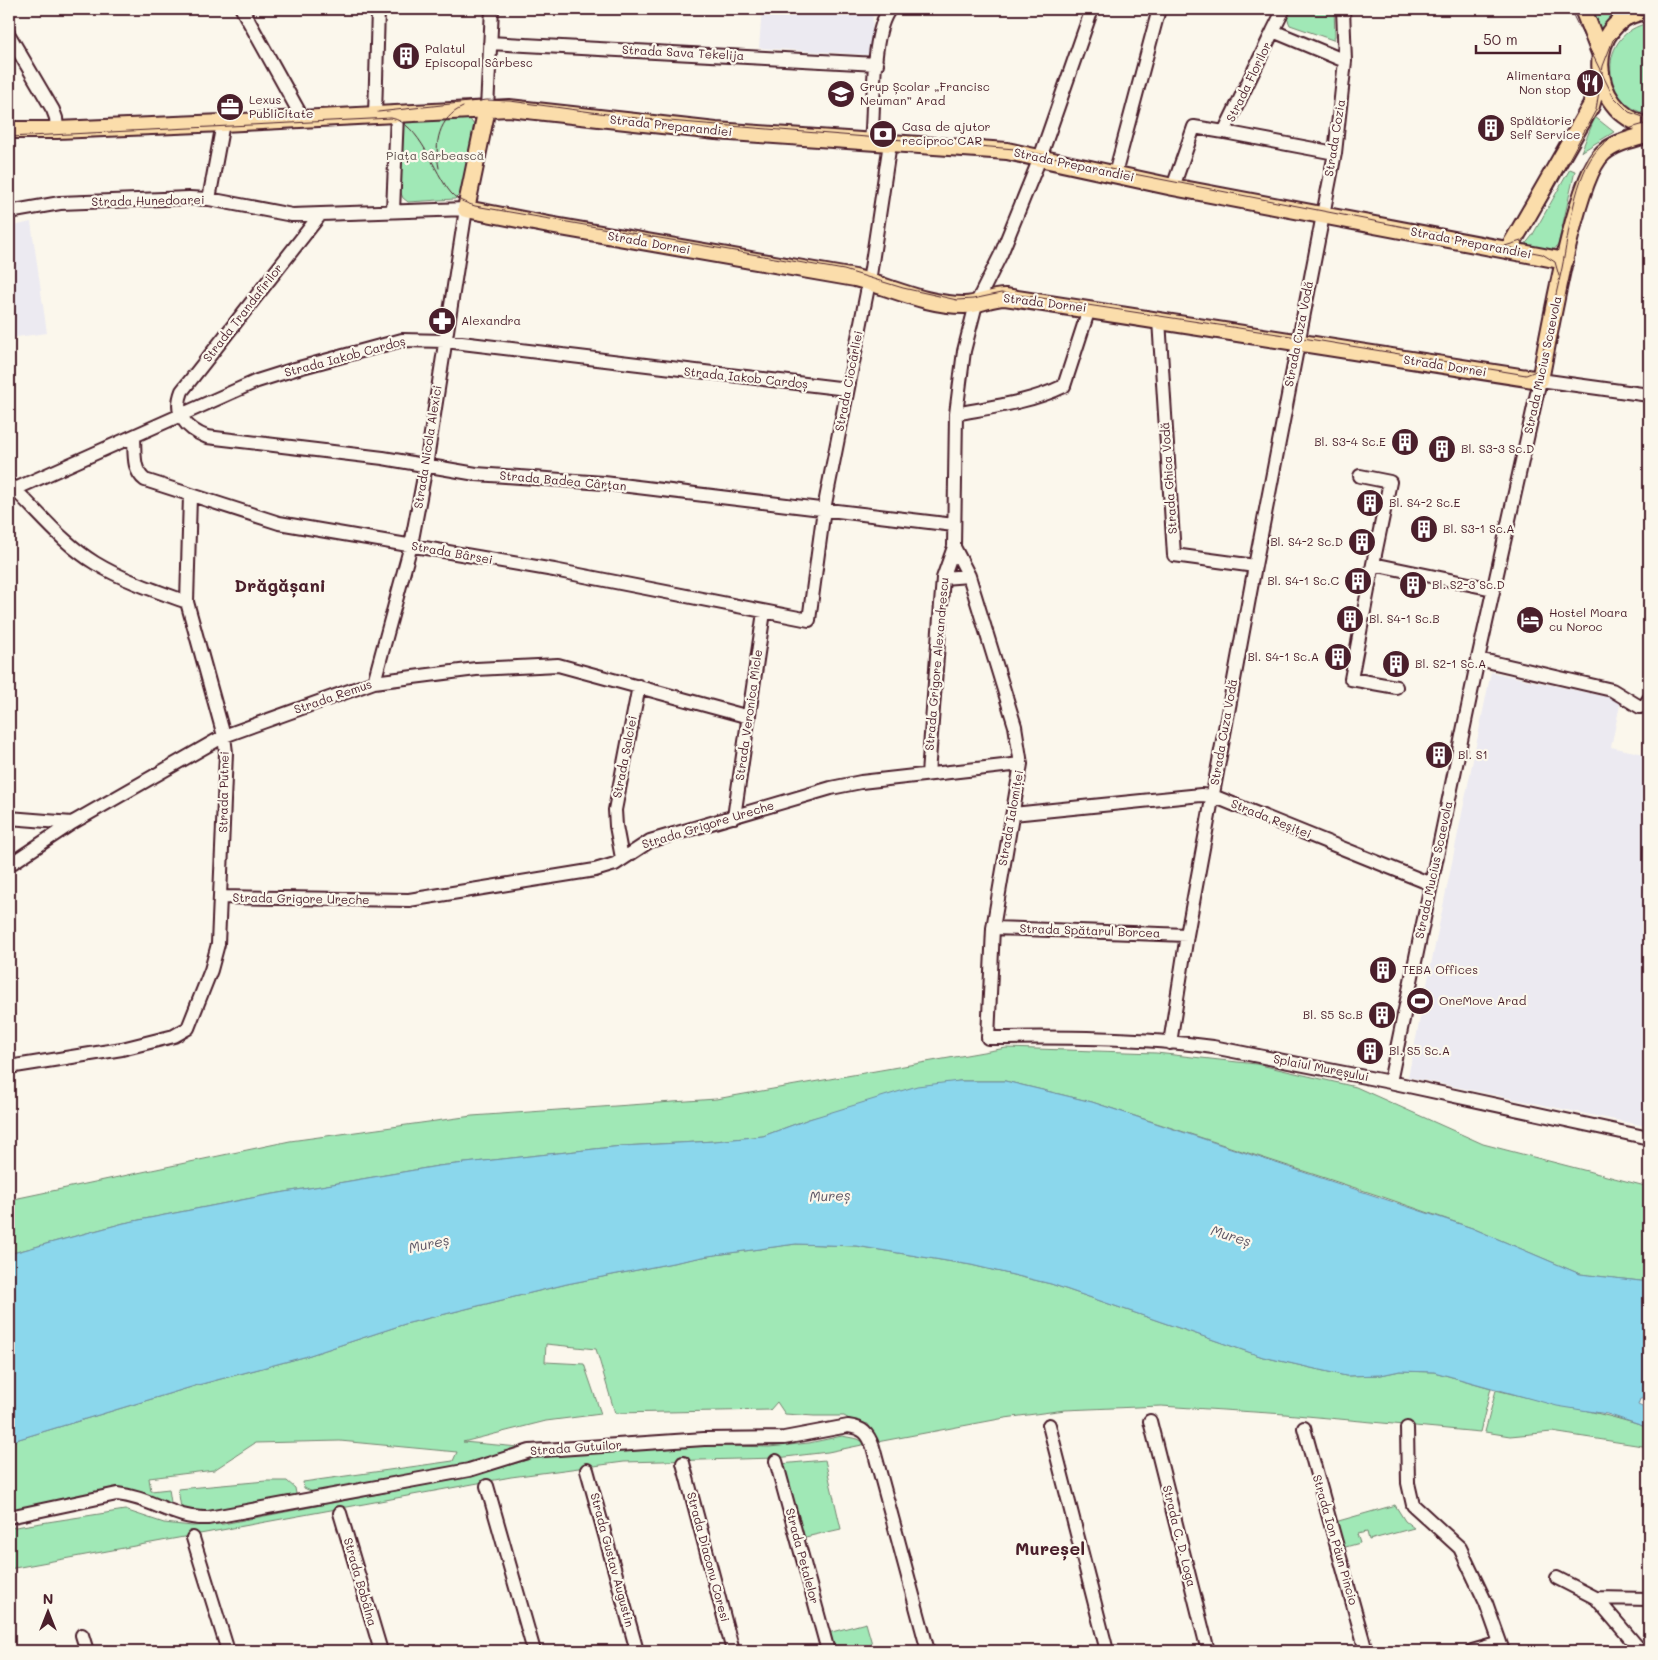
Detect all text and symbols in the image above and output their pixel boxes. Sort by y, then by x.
scale bar [1476,22,1559,54]
text: 50 m [1483,29,1518,49]
street label: Strada Florilor [1222,39,1274,124]
place label: Palatul Episcopal Sârbesc [425,40,533,70]
building icon: Palatul Episcopal Sârbesc [391,41,421,71]
street label: Strada Sava Tekelija [621,41,745,63]
place label: Alimentara Non stop [1506,67,1571,97]
restaurant icon: Alimentara Non stop [1575,68,1605,98]
place label: Grup Școlar „Francisc Neuman” Arad [860,78,990,108]
school or university icon: Grup Școlar „Francisc Neuman” Arad [826,79,856,109]
place label: Lexus Publicitate [249,91,313,121]
office icon: Lexus Publicitate [215,92,245,122]
street label: Strada Cozia [1320,98,1348,178]
street label: Strada Preparandiei [609,111,733,139]
place label: Spălătorie Self Service [1510,112,1580,142]
building icon: Spălătorie Self Service [1476,113,1506,143]
place label: Casa de ajutor reciproc CAR [902,118,991,148]
bank icon: Casa de ajutor reciproc CAR [868,119,898,149]
street label: Strada Preparandiei [1013,143,1136,185]
park label: Piața Sârbească [386,147,484,163]
street label: Strada Hunedoarei [91,191,205,209]
street label: Strada Preparandiei [1409,222,1533,262]
street label: Strada Dornei [607,227,692,257]
street label: Strada Trandafirilor [199,260,286,365]
street label: Strada Cuza Vodă [1280,280,1316,388]
street label: Strada Dornei [1003,289,1088,315]
street label: Strada Mucius Scaevola [1520,295,1564,435]
pharmacy icon: Alexandra [427,306,457,336]
place label: Alexandra [461,312,521,328]
street label: Strada Ciocârliei [830,329,866,432]
street label: Strada Iakob Cardoș [282,332,407,380]
street label: Strada Dornei [1403,351,1488,379]
street label: Strada Iakob Cardoș [683,363,809,392]
street label: Strada Nicola Alexici [409,384,445,510]
street label: Strada Ghica Vodă [1156,422,1180,535]
building icon: Bl. S3-4 Sc.E [1390,427,1420,457]
place label: Bl. S3-4 Sc.E [1314,433,1386,449]
building icon: Bl. S3-3 Sc.D [1427,434,1457,464]
place label: Bl. S3-3 Sc.D [1461,440,1534,456]
street label: Strada Badea Cârțan [499,466,627,494]
building icon: Bl. S4-2 Sc.E [1355,488,1385,518]
place label: Bl. S4-2 Sc.E [1389,494,1461,510]
building icon: Bl. S3-1 Sc.A [1409,514,1439,544]
place label: Bl. S3-1 Sc.A [1443,520,1515,536]
building icon: Bl. S4-2 Sc.D [1347,527,1377,557]
place label: Bl. S4-2 Sc.D [1270,533,1343,549]
street label: Strada Bârsei [410,537,494,567]
building icon: Bl. S4-1 Sc.C [1343,566,1373,596]
building icon: Bl. S2-3 Sc.D [1398,570,1428,600]
place label: Bl. S4-1 Sc.C [1267,572,1339,588]
district label: Drăgășani [234,573,326,598]
place label: Bl. S2-3 Sc.D [1432,576,1505,592]
street label: Strada Grigore Alexandrescu [920,577,952,751]
building icon: Bl. S4-1 Sc.B [1335,604,1365,634]
place label: Hostel Moara cu Noroc [1549,604,1628,634]
hotel icon: Hostel Moara cu Noroc [1515,605,1545,635]
place label: Bl. S4-1 Sc.B [1369,610,1440,626]
building icon: Bl. S4-1 Sc.A [1323,642,1353,672]
street label: Strada Veronica Micle [731,648,765,781]
place label: Bl. S4-1 Sc.A [1247,648,1319,664]
building icon: Bl. S2-1 Sc.A [1381,649,1411,679]
place label: Bl. S2-1 Sc.A [1415,655,1486,671]
street label: Strada Remus [292,675,374,717]
street label: Strada Cuza Vodă [1206,678,1240,786]
street label: Strada Salciei [608,714,640,799]
building icon: Bl. S1 [1424,740,1454,770]
place label: Bl. S1 [1458,746,1488,762]
street label: Strada Putnei [214,751,232,833]
street label: Strada Ialomiței [994,769,1026,867]
street label: Strada Reșiței [1229,795,1314,841]
street label: Strada Grigore Ureche [640,796,776,852]
street label: Strada Mucius Scaevola [1411,800,1455,940]
street label: Strada Grigore Ureche [232,889,370,907]
street label: Strada Spătarul Borcea [1019,920,1161,940]
building icon: TEBA Offices [1368,955,1398,985]
place label: TEBA Offices [1402,961,1478,977]
sports icon: OneMove Arad [1405,986,1435,1016]
place label: OneMove Arad [1439,992,1527,1008]
building icon: Bl. S5 Sc.B [1367,1000,1397,1030]
place label: Bl. S5 Sc.B [1303,1006,1363,1022]
building icon: Bl. S5 Sc.A [1355,1036,1385,1066]
place label: Bl. S5 Sc.A [1389,1042,1450,1058]
street label: Splaiul Mureșului [1272,1050,1370,1084]
water label: Mureș [809,1185,851,1206]
water label: Mureș [1209,1220,1254,1251]
water label: Mureș [407,1230,451,1257]
street label: Strada Gutuilor [530,1436,622,1458]
street label: Strada Ion Păun Pincio [1310,1473,1362,1607]
street label: Strada C. D. Loga [1160,1483,1200,1588]
street label: Strada Diaconu Coresi [684,1490,734,1623]
street label: Strada Gustav Augustin [587,1491,639,1629]
street label: Strada Petalelor [782,1506,823,1605]
street label: Strada Bobâlna [341,1536,381,1628]
district label: Mureșel [1015,1536,1085,1561]
north arrow [22,1588,72,1638]
text: N [43,1589,53,1608]

